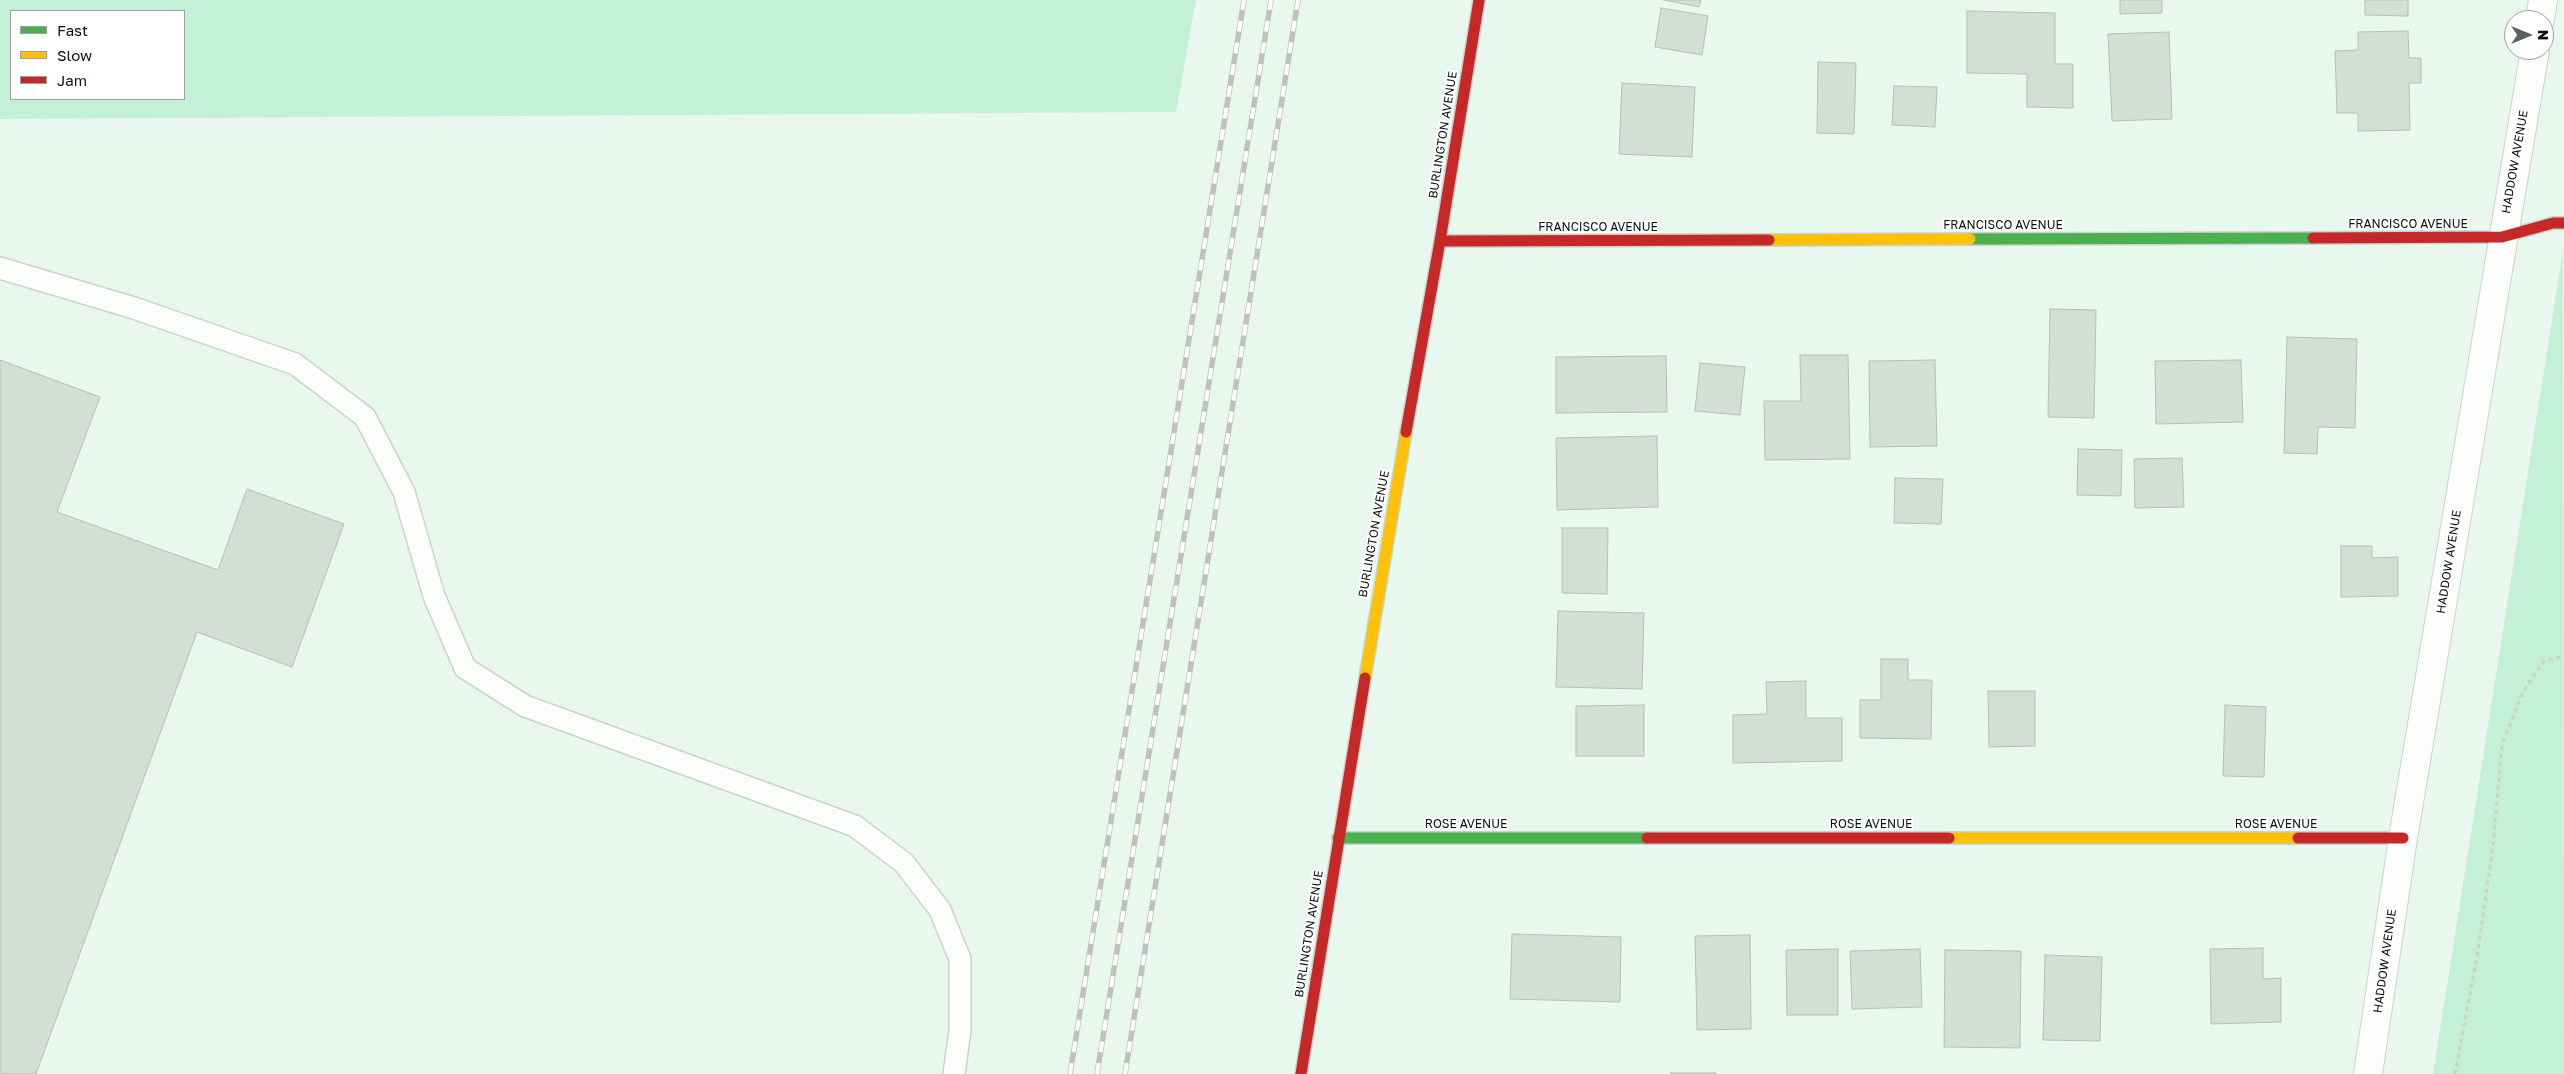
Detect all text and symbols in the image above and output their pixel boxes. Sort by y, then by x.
legend [10,10,185,100]
north arrow [2504,10,2554,60]
text: Fast [57,21,88,39]
text: N [2535,30,2552,40]
text: Slow [57,46,92,64]
street label: BURLINGTON AVENUE [1426,70,1460,200]
text: Jam [57,71,87,89]
street label: HADDOW AVENUE [2499,109,2531,215]
street label: FRANCISCO AVENUE [2348,217,2468,231]
street label: FRANCISCO AVENUE [1943,218,2063,232]
street label: FRANCISCO AVENUE [1538,220,1658,234]
street label: BURLINGTON AVENUE [1356,469,1392,599]
street label: HADDOW AVENUE [2434,509,2464,615]
street label: ROSE AVENUE [1425,817,1507,831]
street label: ROSE AVENUE [1830,817,1912,831]
street label: ROSE AVENUE [2235,817,2317,831]
street label: BURLINGTON AVENUE [1292,869,1326,999]
street label: HADDOW AVENUE [2371,908,2399,1014]

